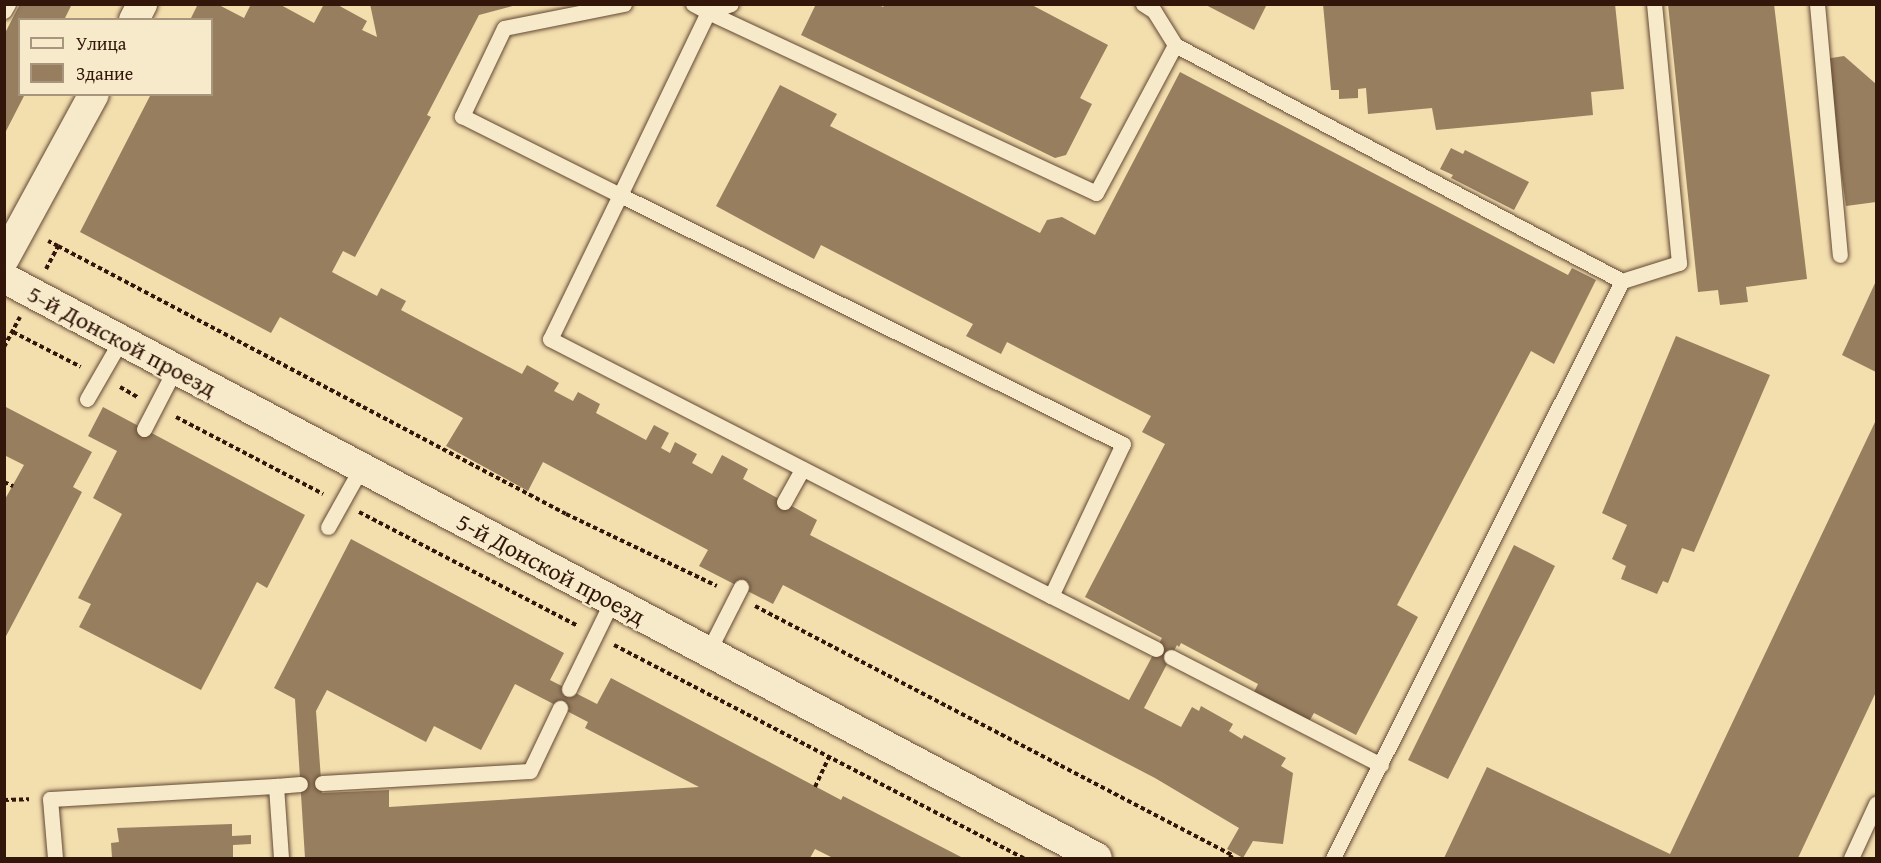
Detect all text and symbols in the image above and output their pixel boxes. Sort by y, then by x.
legend [18,18,213,96]
text: Улица [76,30,126,57]
text: Здание [76,60,133,87]
street label: 5-й Донской проезд [23,279,221,403]
street label: 5-й Донской проезд [452,507,650,631]

